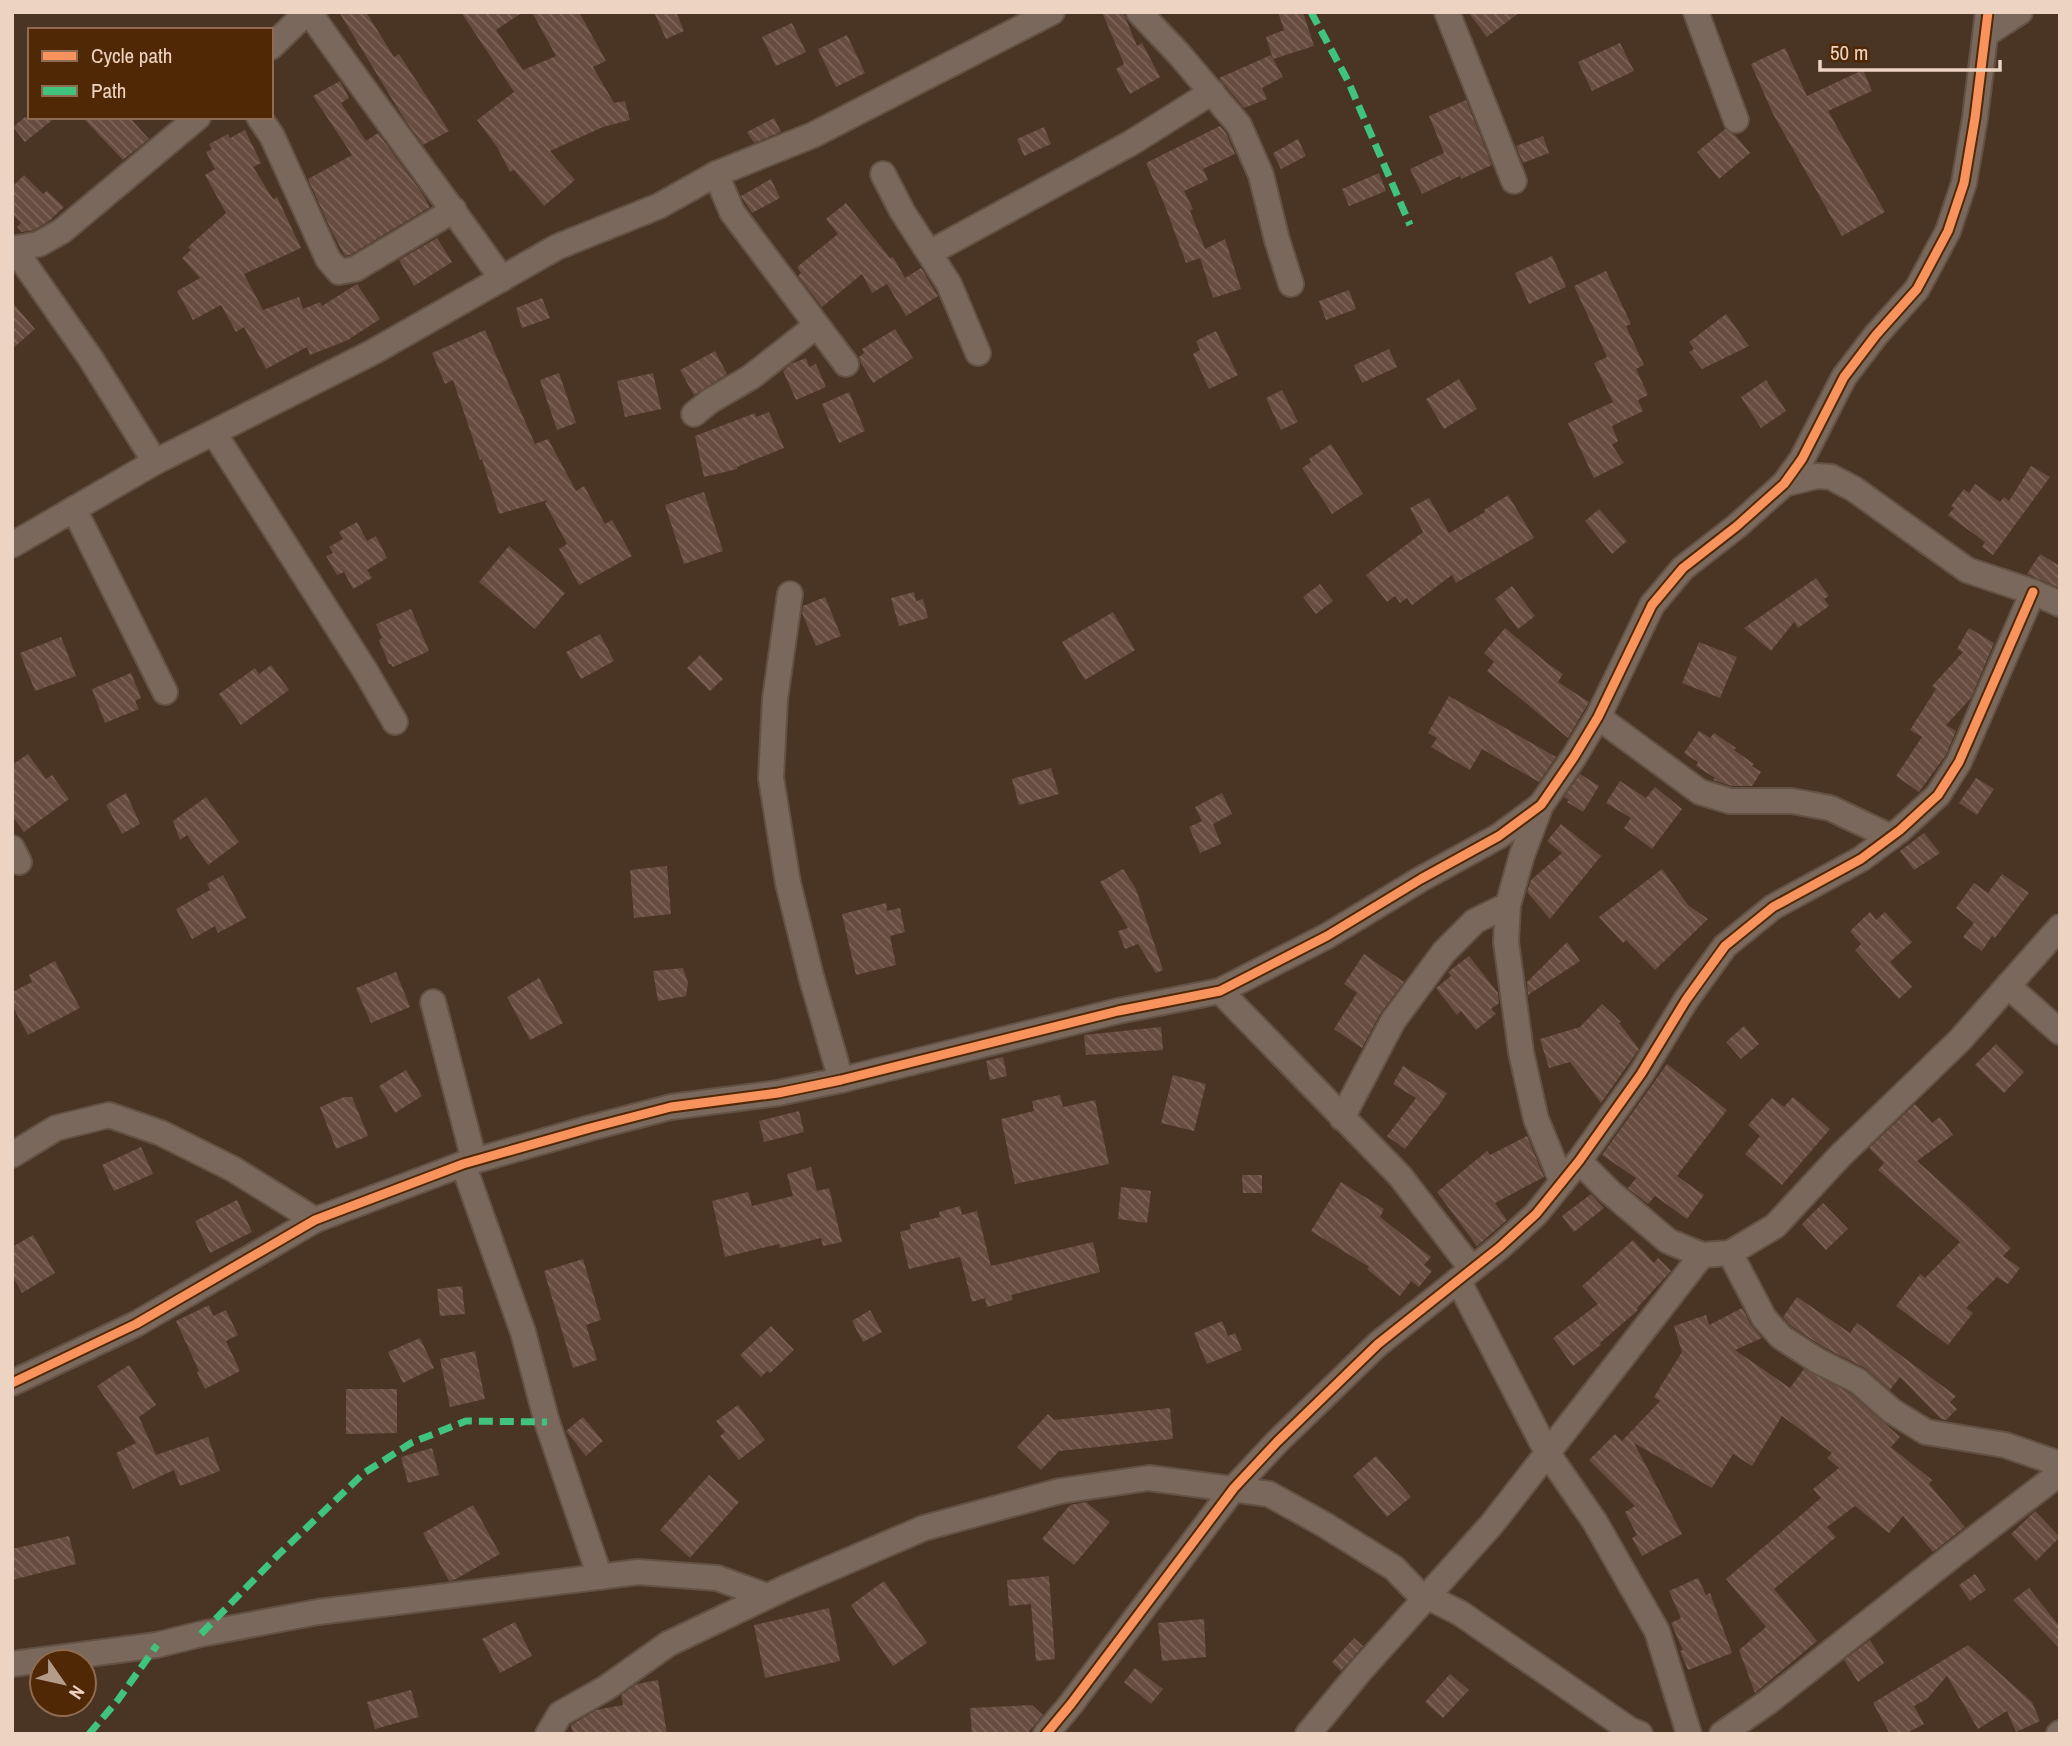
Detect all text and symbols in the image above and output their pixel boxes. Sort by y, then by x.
legend [28,28,273,119]
scale bar [1820,28,2000,72]
text: 50 m [1830,38,1868,67]
text: Cycle path [91,41,172,70]
text: Path [91,76,126,105]
north arrow [28,1648,98,1718]
text: N [63,1681,91,1704]

